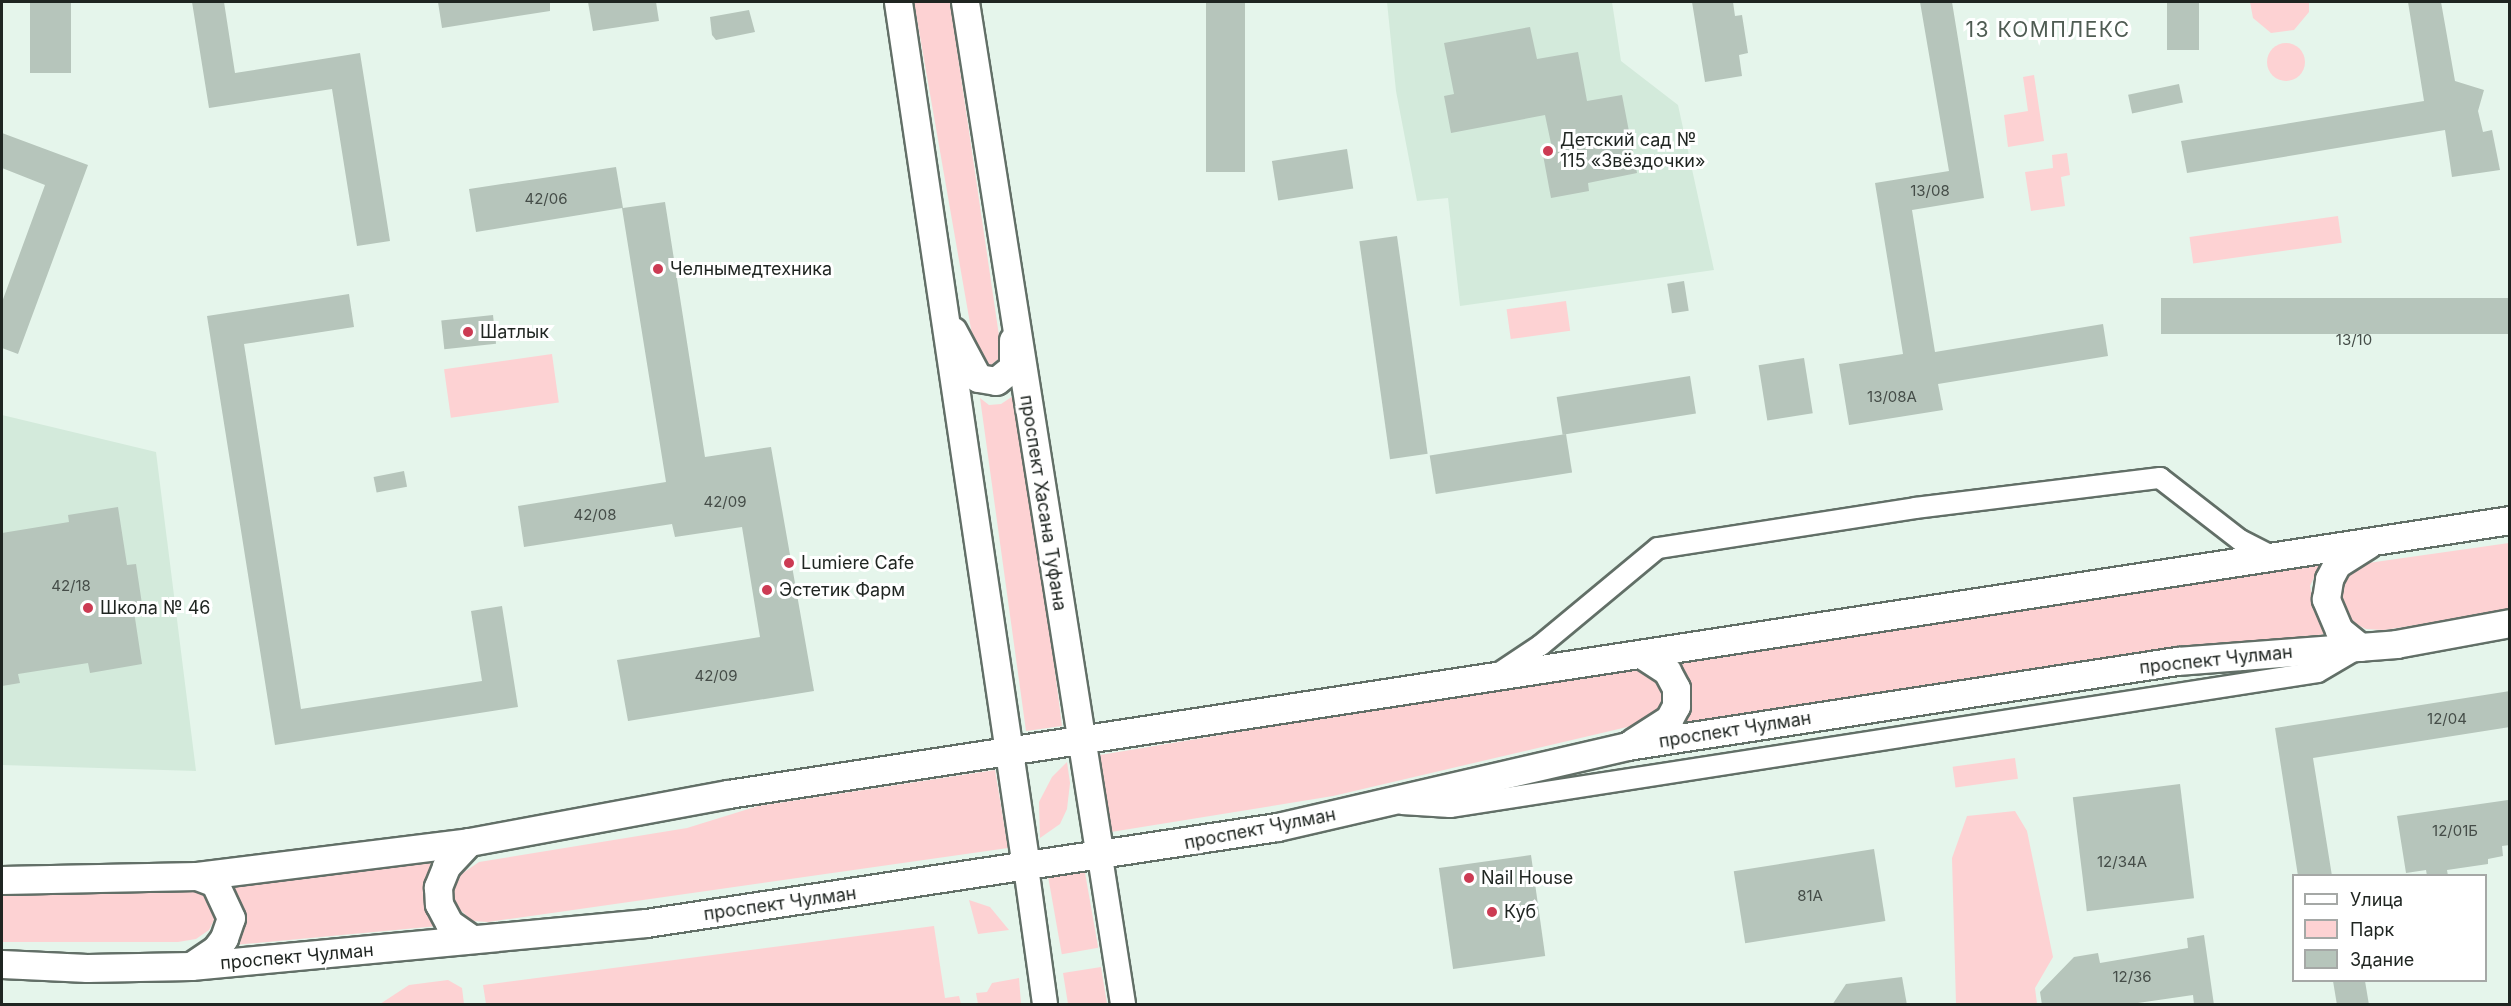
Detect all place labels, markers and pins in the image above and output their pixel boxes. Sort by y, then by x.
place label: Детский сад № 115 «Звёздочки» [1560,130,1705,172]
marker: Детский сад № 115 «Звёздочки» [1541,144,1555,158]
place label: Челнымедтехника [670,258,832,280]
marker: Челнымедтехника [651,262,665,276]
place label: Шатлык [480,321,549,343]
marker: Шатлык [461,325,475,339]
place label: Lumiere Cafe [801,552,914,574]
marker: Lumiere Cafe [782,556,796,570]
place label: Эстетик Фарм [779,579,905,601]
marker: Эстетик Фарм [760,583,774,597]
place label: Школа № 46 [100,597,210,619]
marker: Школа № 46 [81,601,95,615]
place label: Nail House [1481,867,1573,889]
marker: Nail House [1462,871,1476,885]
place label: Куб [1504,901,1536,923]
marker: Куб [1485,905,1499,919]

